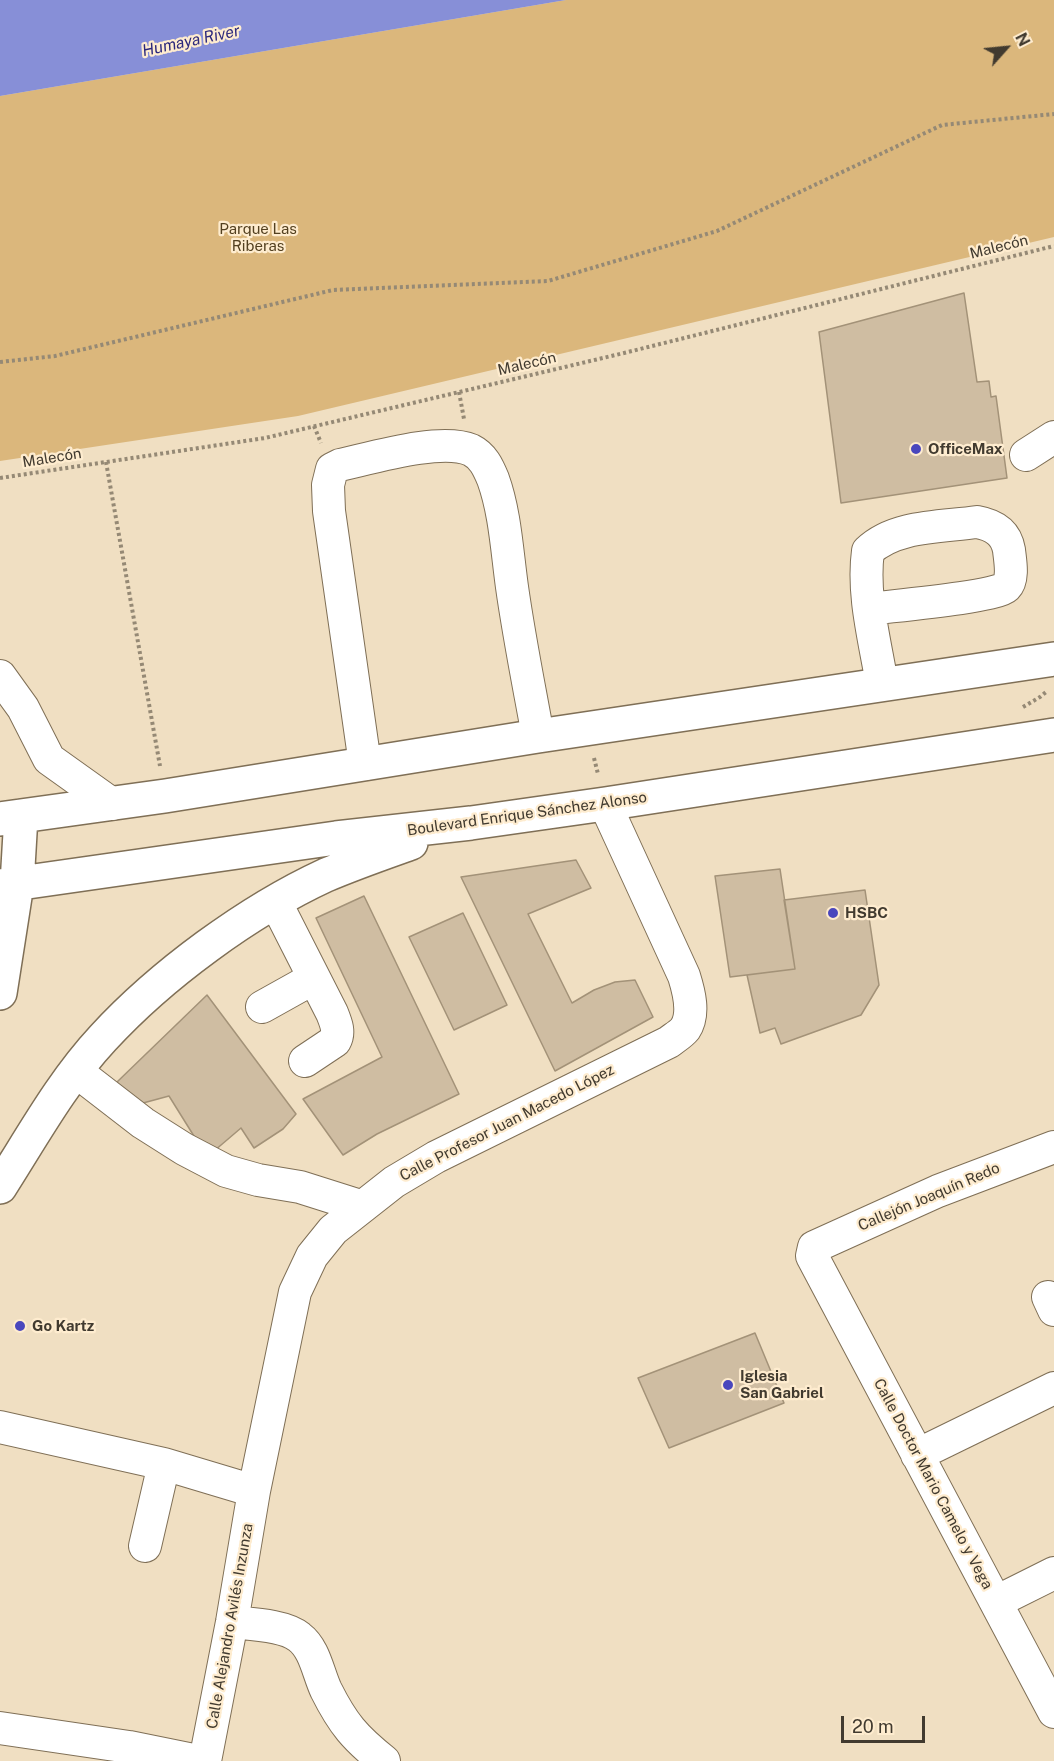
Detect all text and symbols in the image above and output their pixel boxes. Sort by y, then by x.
north arrow [976,18,1036,78]
water label: Humaya River [140,21,242,61]
text: N [1011,30,1034,49]
park label: Parque Las Riberas [219,220,297,255]
street label: Malecón [968,231,1030,263]
street label: Malecón [496,349,558,379]
place label: OfficeMax [928,440,1003,458]
marker: OfficeMax [909,442,923,456]
street label: Malecón [21,444,83,472]
street label: Boulevard Enrique Sánchez Alonso [406,788,648,840]
place label: HSBC [845,904,888,922]
marker: HSBC [826,906,840,920]
street label: Calle Profesor Juan Macedo López [397,1061,617,1185]
street label: Callejón Joaquín Redo [855,1159,1003,1235]
place label: Go Kartz [32,1317,94,1335]
marker: Go Kartz [13,1319,27,1333]
place label: Iglesia San Gabriel [740,1367,824,1402]
street label: Calle Doctor Mario Camelo y Vega [870,1376,996,1592]
marker: Iglesia San Gabriel [721,1378,735,1392]
street label: Calle Alejandro Avilés Inzunza [203,1522,257,1730]
scale bar [844,1704,928,1742]
text: 20 m [852,1716,894,1737]

